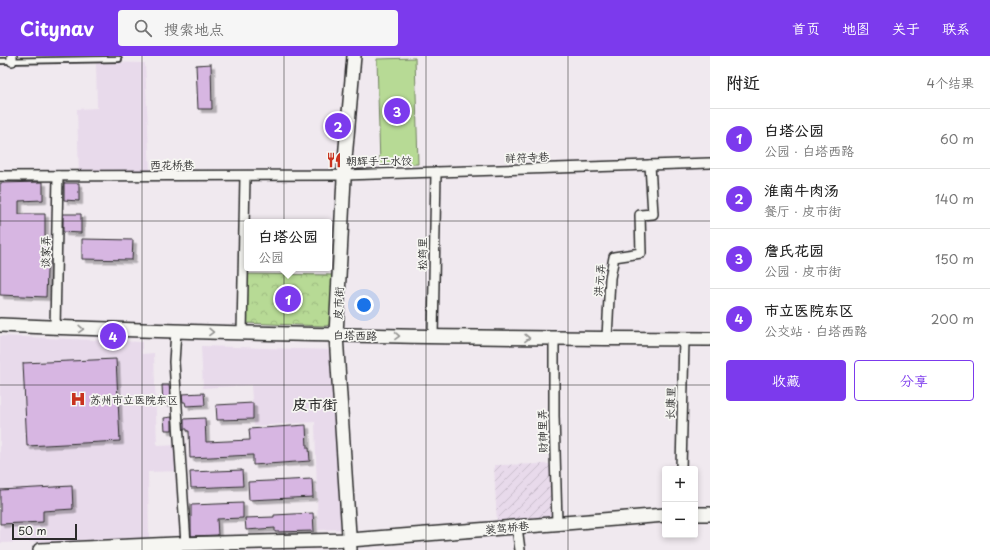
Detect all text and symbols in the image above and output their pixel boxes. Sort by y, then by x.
search box [118,10,398,46]
text: Citynav [20,14,94,42]
icon: search [132,17,154,39]
text: 搜索地点 [164,17,224,40]
text: 首页 [792,18,820,39]
text: 地图 [842,18,870,39]
text: 关于 [892,18,920,39]
text: 联系 [942,18,970,39]
text: 附近 [726,69,760,95]
text: 4个结果 [926,73,974,92]
pin: 3 [384,96,410,126]
pin: 2 [325,111,351,141]
text: 白塔公园 [764,118,824,141]
text: 1 [736,129,742,148]
text: 60 m [940,129,974,148]
text: 公园 · 白塔西路 [764,141,854,160]
street label: 祥符寺巷 [505,148,549,166]
restaurant icon: 朝辉手工水饺 [325,151,343,169]
place label: 朝辉手工水饺 [346,152,412,169]
street label: 西花桥巷 [150,156,194,173]
text: 淮南牛肉汤 [764,178,839,201]
text: 2 [734,189,744,208]
text: 140 m [935,189,974,208]
text: 餐厅 · 皮市街 [764,201,841,220]
popup [244,219,332,271]
text: 白塔公园 [258,224,318,247]
street label: 谈家弄 [36,235,54,269]
street label: 松筠里 [413,237,431,271]
text: 詹氏花园 [764,238,824,261]
text: 公园 [258,247,284,266]
text: 3 [735,249,743,268]
text: 150 m [935,249,974,268]
text: 公园 · 皮市街 [764,261,841,280]
street label: 洪元弄 [589,263,609,297]
pin: 1 [275,284,301,314]
street label: 皮市街 [329,285,347,320]
your location [354,295,374,315]
text: 市立医院东区 [764,298,854,321]
text: 4 [735,309,743,328]
text: 200 m [931,309,974,328]
pin: 4 [100,321,126,351]
text: 公交站 · 白塔西路 [764,321,867,340]
one-way arrow [78,324,84,333]
street label: 白塔西路 [333,326,377,344]
one-way arrow [208,328,214,336]
one-way arrow [394,332,400,340]
one-way arrow [524,334,530,342]
button: 收藏 [726,360,846,401]
button: 分享 [854,360,974,401]
street label: 长康里 [661,386,679,420]
hospital icon: 苏州市立医院东区 [69,390,87,408]
place label: 苏州市立医院东区 [90,391,178,408]
district label: 皮市街 [292,392,338,415]
street label: 财神里弄 [533,409,551,453]
map controls [662,466,698,538]
button: + [662,466,698,502]
button: − [662,502,698,538]
street label: 装驾桥巷 [484,517,530,537]
scale bar [12,522,77,541]
text: 50 m [18,522,47,539]

